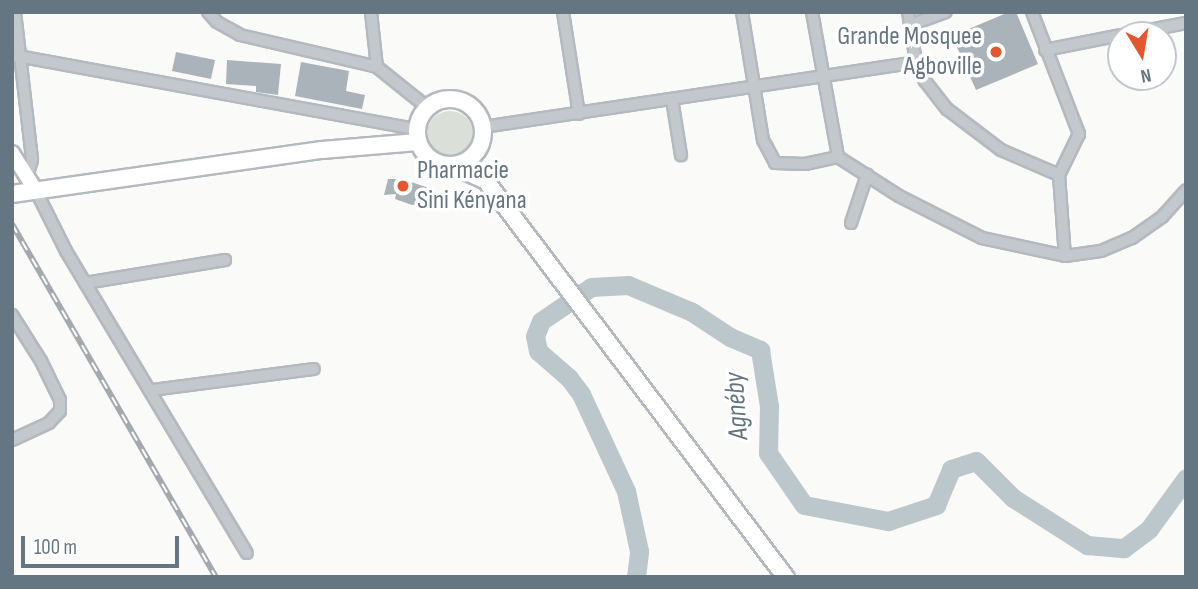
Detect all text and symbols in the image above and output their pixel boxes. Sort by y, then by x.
place label: Grande Mosquee Agboville [837,21,982,82]
north arrow [1107,21,1177,91]
marker: Grande Mosquee Agboville [988,44,1004,60]
text: N [1139,63,1153,87]
place label: Pharmacie Sini Kényana [417,155,527,216]
marker: Pharmacie Sini Kényana [395,178,411,194]
water label: Agnéby [718,371,756,441]
scale bar [24,522,182,566]
text: 100 m [34,535,77,560]

